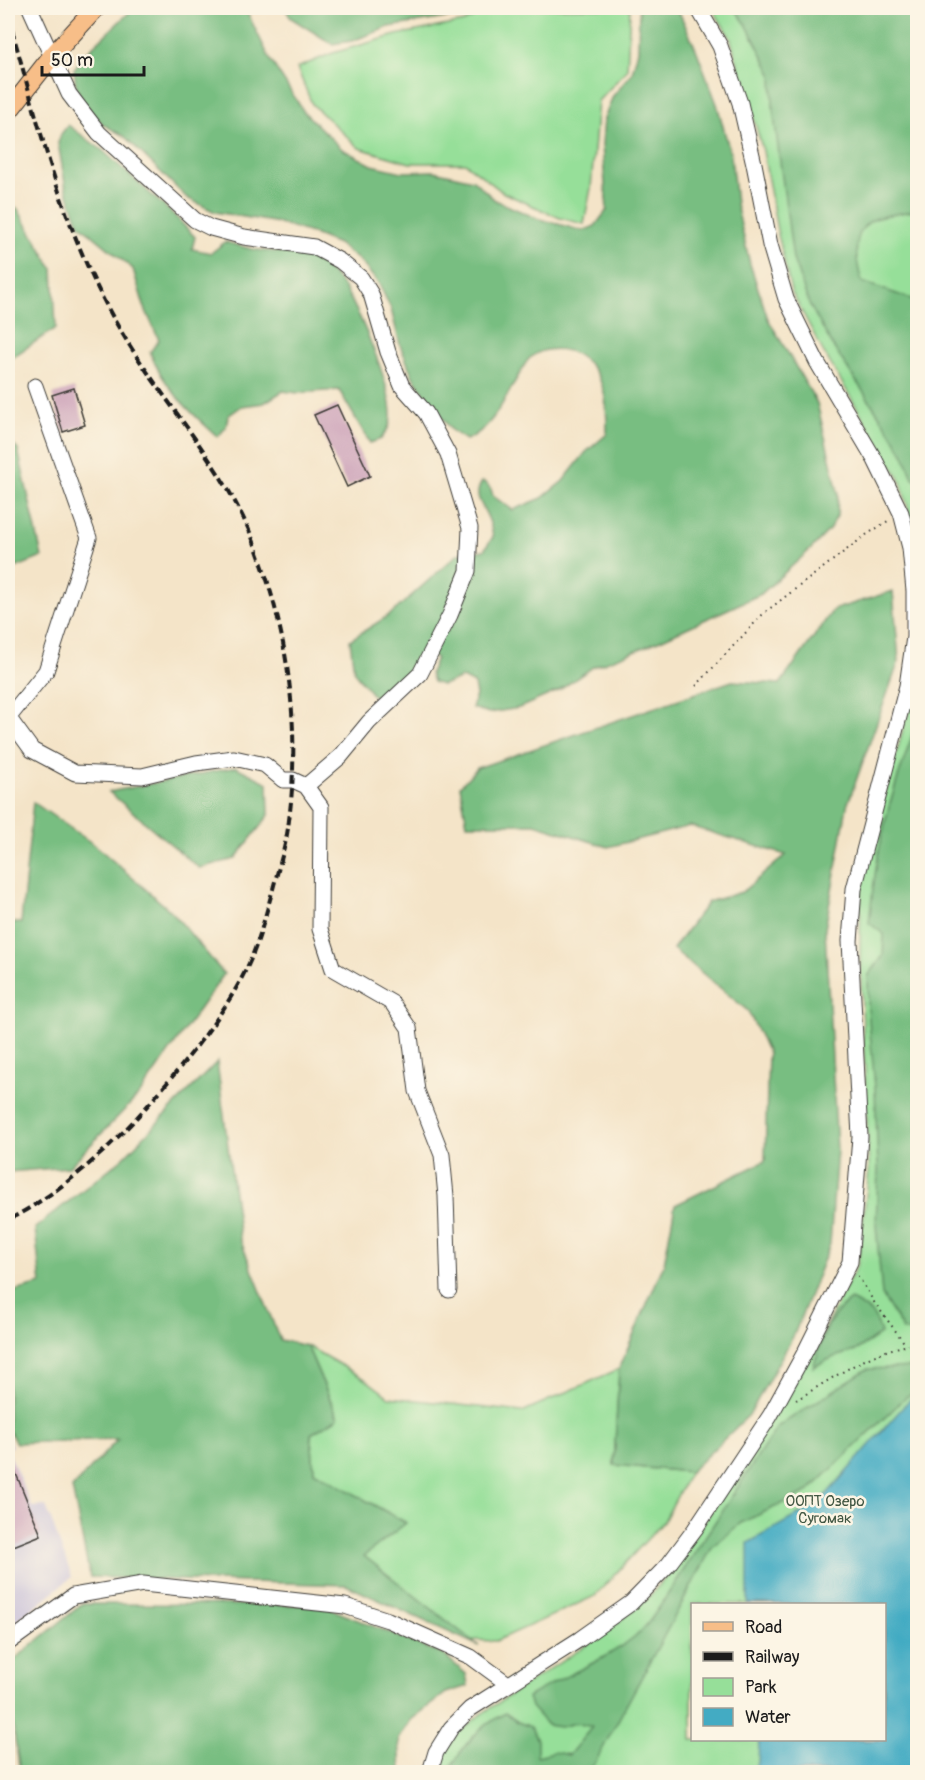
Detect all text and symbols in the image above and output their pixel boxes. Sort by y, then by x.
scale bar [42,39,144,77]
text: 50 m [51,49,93,72]
park label: ООПТ Озеро Сугомак [786,1492,864,1528]
legend [691,1603,886,1741]
text: Road [745,1616,782,1639]
text: Railway [745,1646,800,1669]
text: Park [745,1676,777,1699]
text: Water [745,1706,791,1729]

